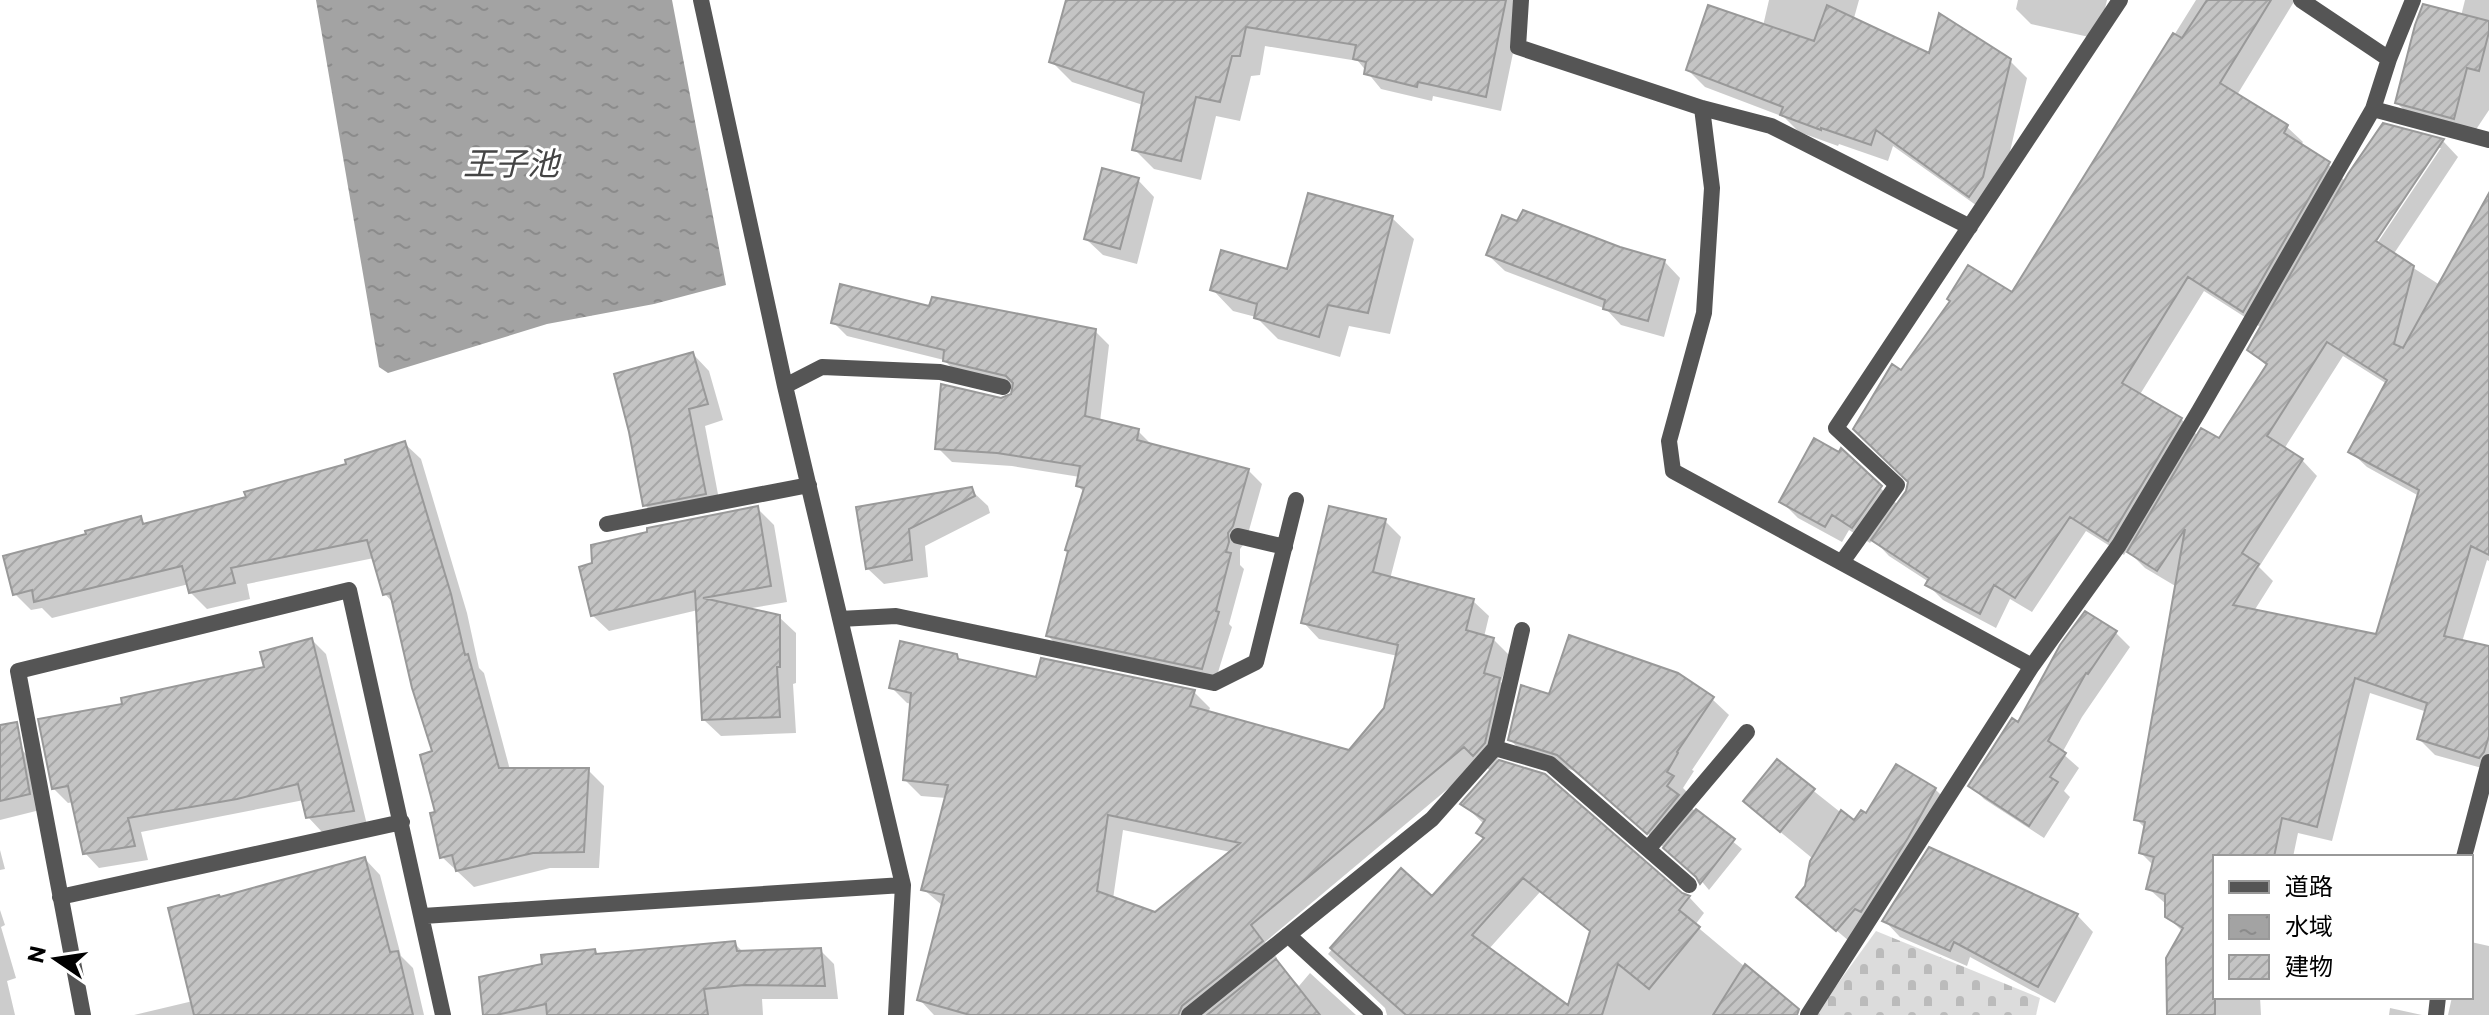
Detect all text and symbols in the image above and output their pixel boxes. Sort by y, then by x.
water label: 王子池 [463,142,562,182]
legend [2213,855,2473,999]
text: 道路 [2285,871,2333,900]
text: 水域 [2285,911,2333,940]
north arrow [16,919,96,999]
text: N [21,943,51,965]
text: 建物 [2285,951,2333,980]

